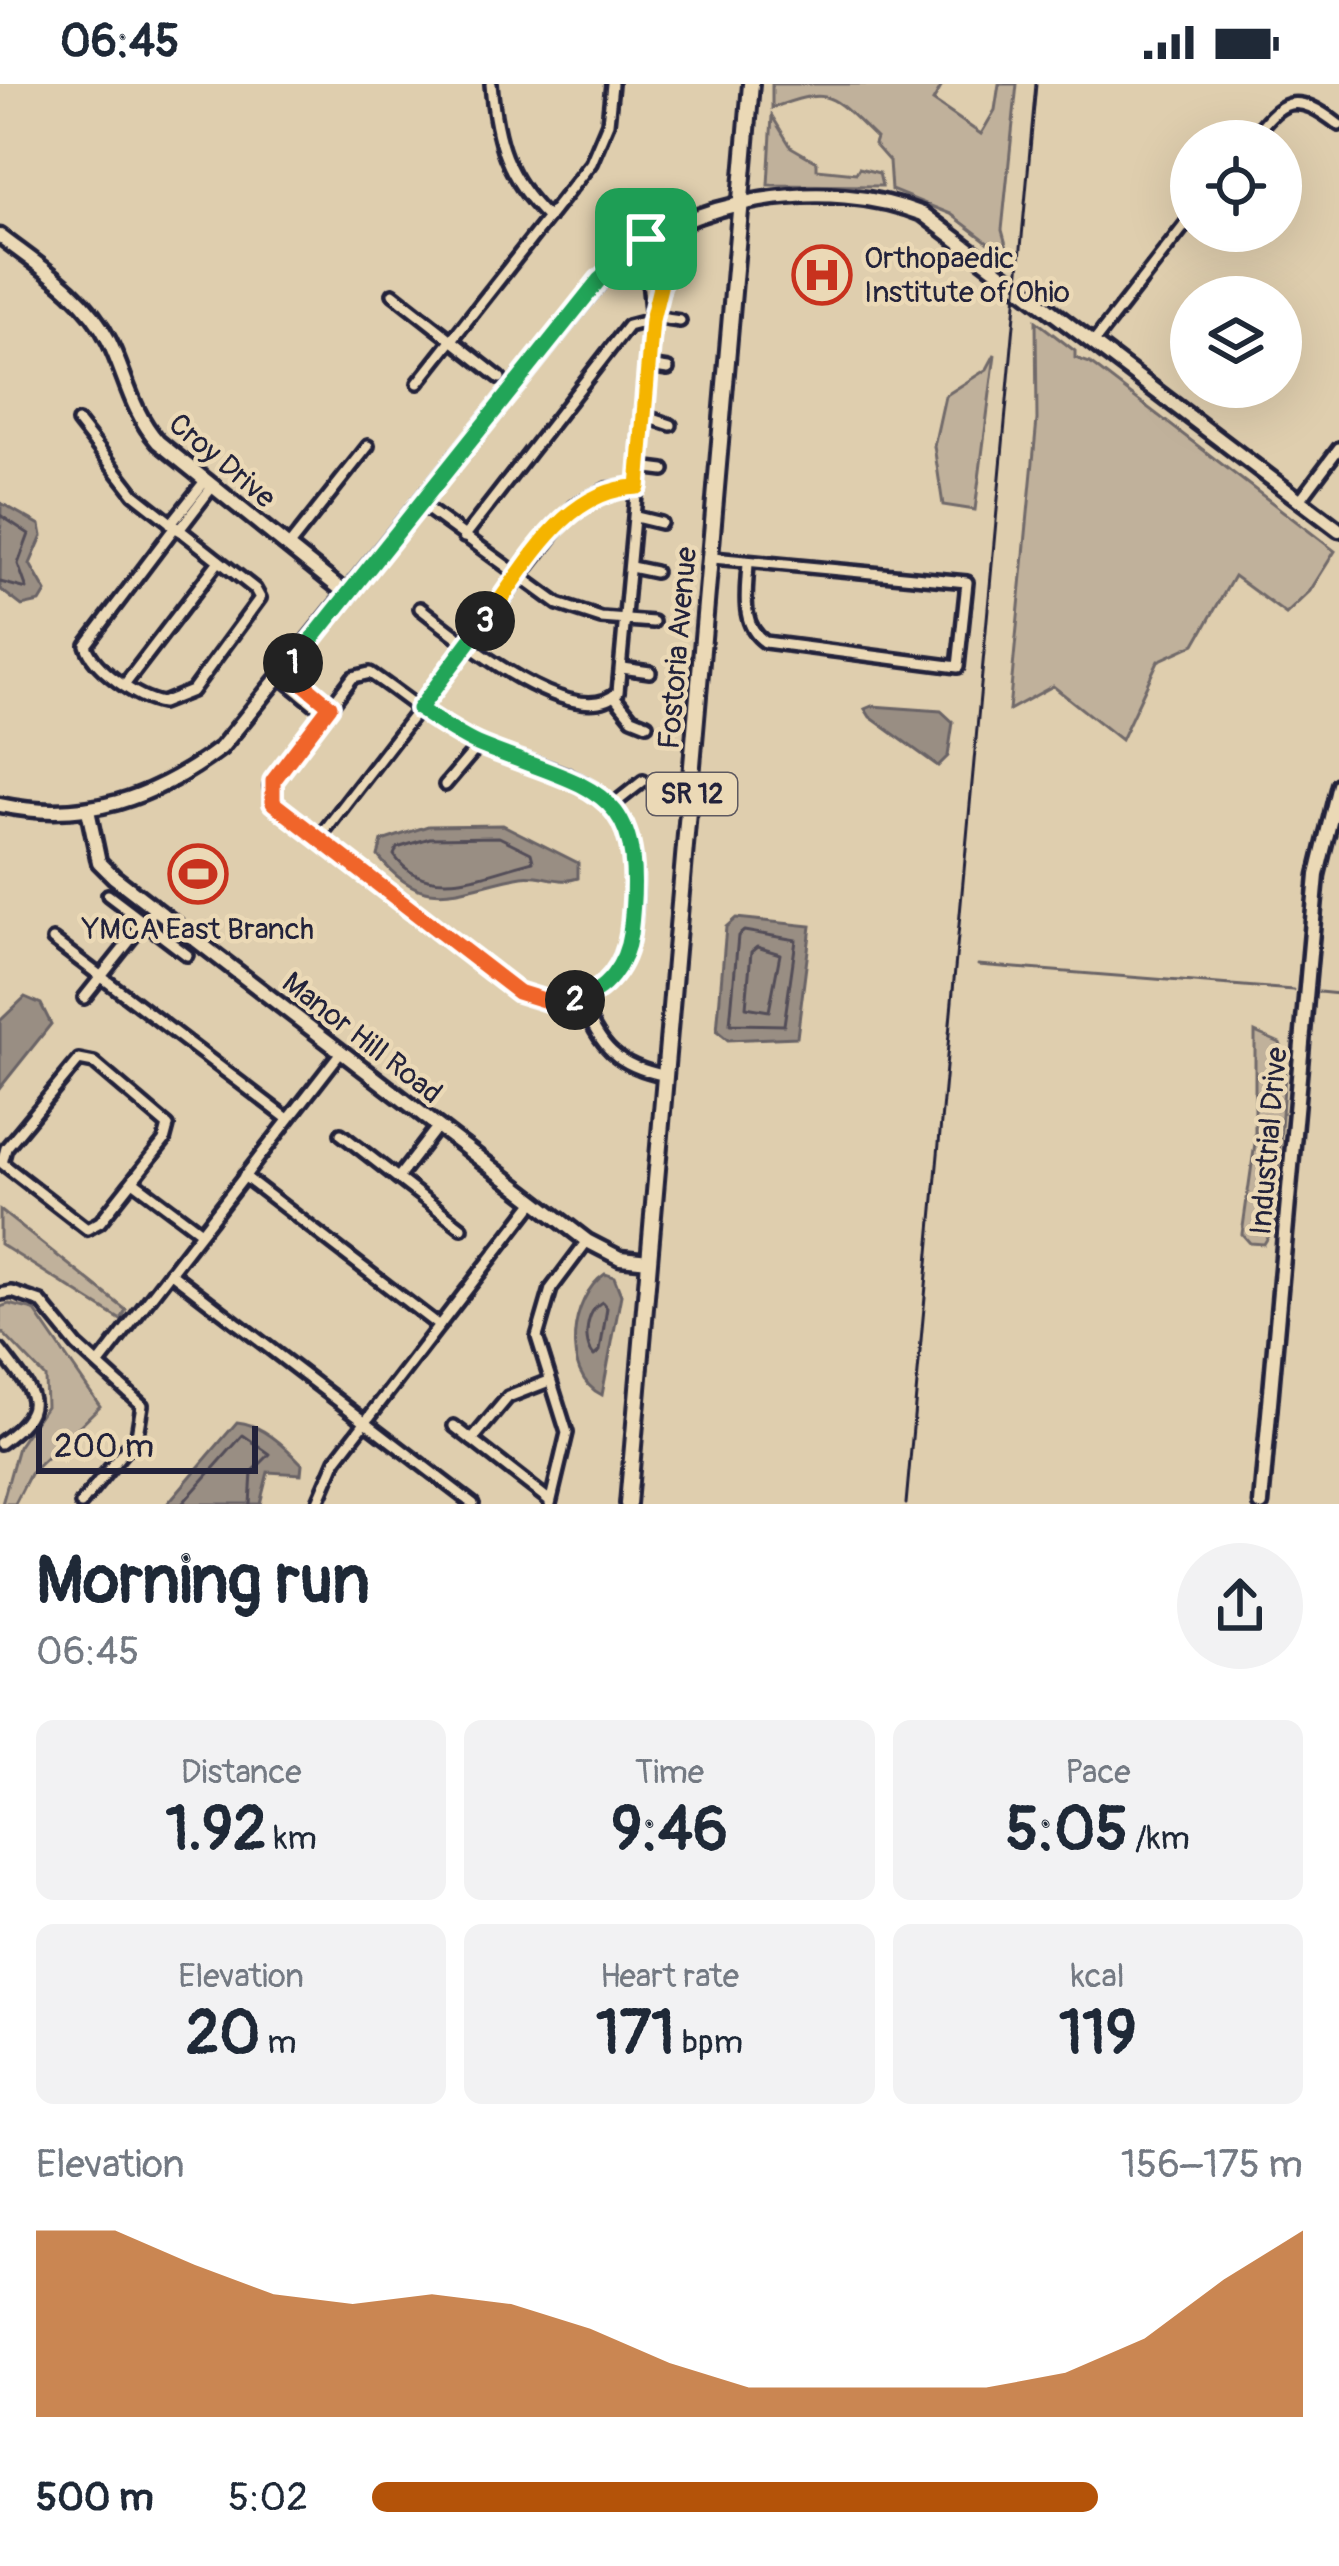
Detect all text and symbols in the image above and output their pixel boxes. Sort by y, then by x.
text: 06:45 [60,14,179,70]
map controls [1170,120,1302,408]
button: locate [1170,120,1302,252]
pin [595,188,697,290]
icon: arrive [613,206,679,272]
place label: Orthopaedic Institute of Ohio [864,240,1070,311]
hospital icon: Orthopaedic Institute of Ohio [791,244,853,306]
button: layers [1170,276,1302,408]
street label: Croy Drive [161,406,283,516]
street label: Fostoria Avenue [651,545,705,751]
pin: 3 [455,591,515,651]
text: 3 [476,600,494,641]
pin: 1 [263,633,323,693]
text: 1 [287,642,299,683]
road number: SR 12 [647,773,737,815]
sports icon: YMCA East Branch [167,843,229,905]
place label: YMCA East Branch [81,911,314,948]
street label: Manor Hill Road [275,964,449,1112]
pin: 2 [545,970,605,1030]
text: 2 [566,979,584,1020]
street label: Industrial Drive [1242,1045,1296,1236]
scale bar [36,1420,258,1473]
text: 200 m [54,1426,154,1467]
text: Morning run [36,1540,370,1623]
button: share [1177,1543,1303,1669]
text: 06:45 [36,1627,140,1676]
text: Distance [181,1752,302,1793]
text: Time [635,1752,704,1793]
text: Pace [1065,1752,1130,1793]
text: 1.92 [166,1793,267,1868]
text: 9:46 [611,1793,728,1868]
text: 5:05 [1006,1793,1128,1868]
text: km [267,1818,317,1859]
text: /km [1128,1818,1190,1859]
text: Elevation [178,1956,304,1997]
text: Heart rate [600,1956,739,1997]
text: kcal [1071,1956,1125,1997]
text: 20 [186,1997,260,2072]
text: 171 [596,1997,675,2072]
text: 119 [1059,1997,1137,2072]
text: m [260,2022,297,2063]
text: bpm [675,2022,743,2063]
text: Elevation [36,2140,185,2189]
text: 156–175 m [1121,2140,1303,2189]
text: 500 m [36,2473,154,2522]
text: 5:02 [228,2473,308,2522]

